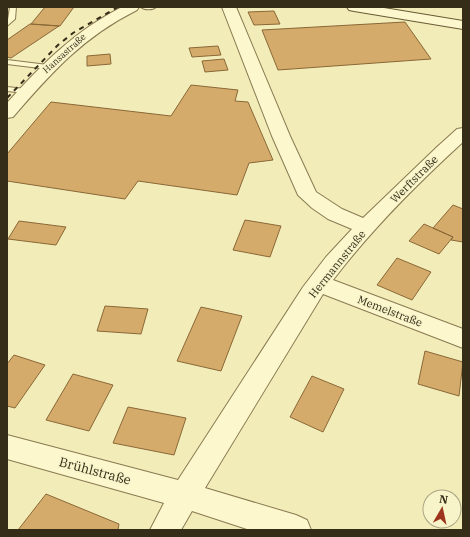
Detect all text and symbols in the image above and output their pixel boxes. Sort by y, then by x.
street label: Hansastraße [40,31,88,75]
street label: Werftstraße [387,152,441,206]
street label: Hermannstraße [305,227,369,301]
street label: Memelstraße [356,292,424,330]
street label: Brühlstraße [57,453,133,489]
north arrow [422,489,462,529]
text: N [438,492,449,507]

